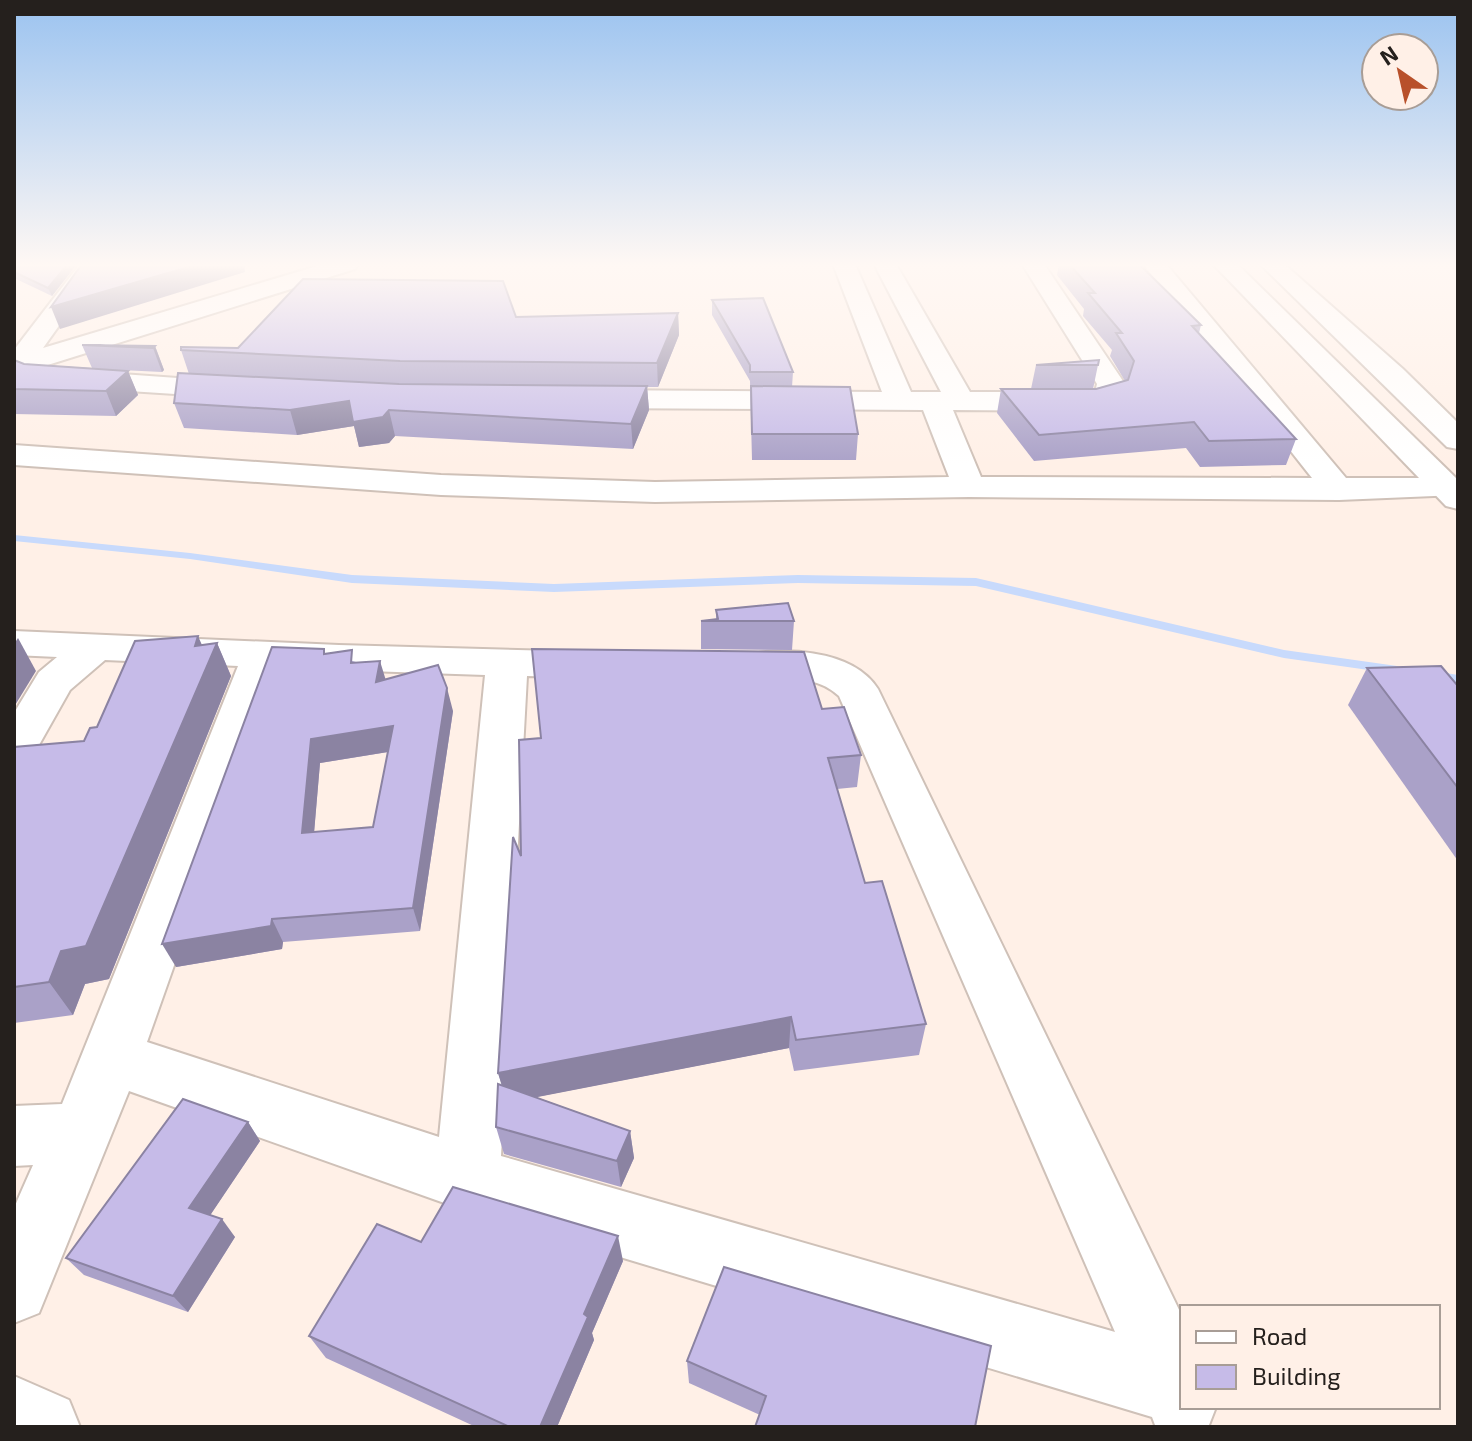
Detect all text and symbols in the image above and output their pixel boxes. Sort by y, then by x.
north arrow [1360,32,1440,112]
text: N [1374,39,1402,70]
legend [1180,1305,1440,1409]
text: Road [1252,1321,1307,1350]
text: Building [1252,1361,1341,1390]

